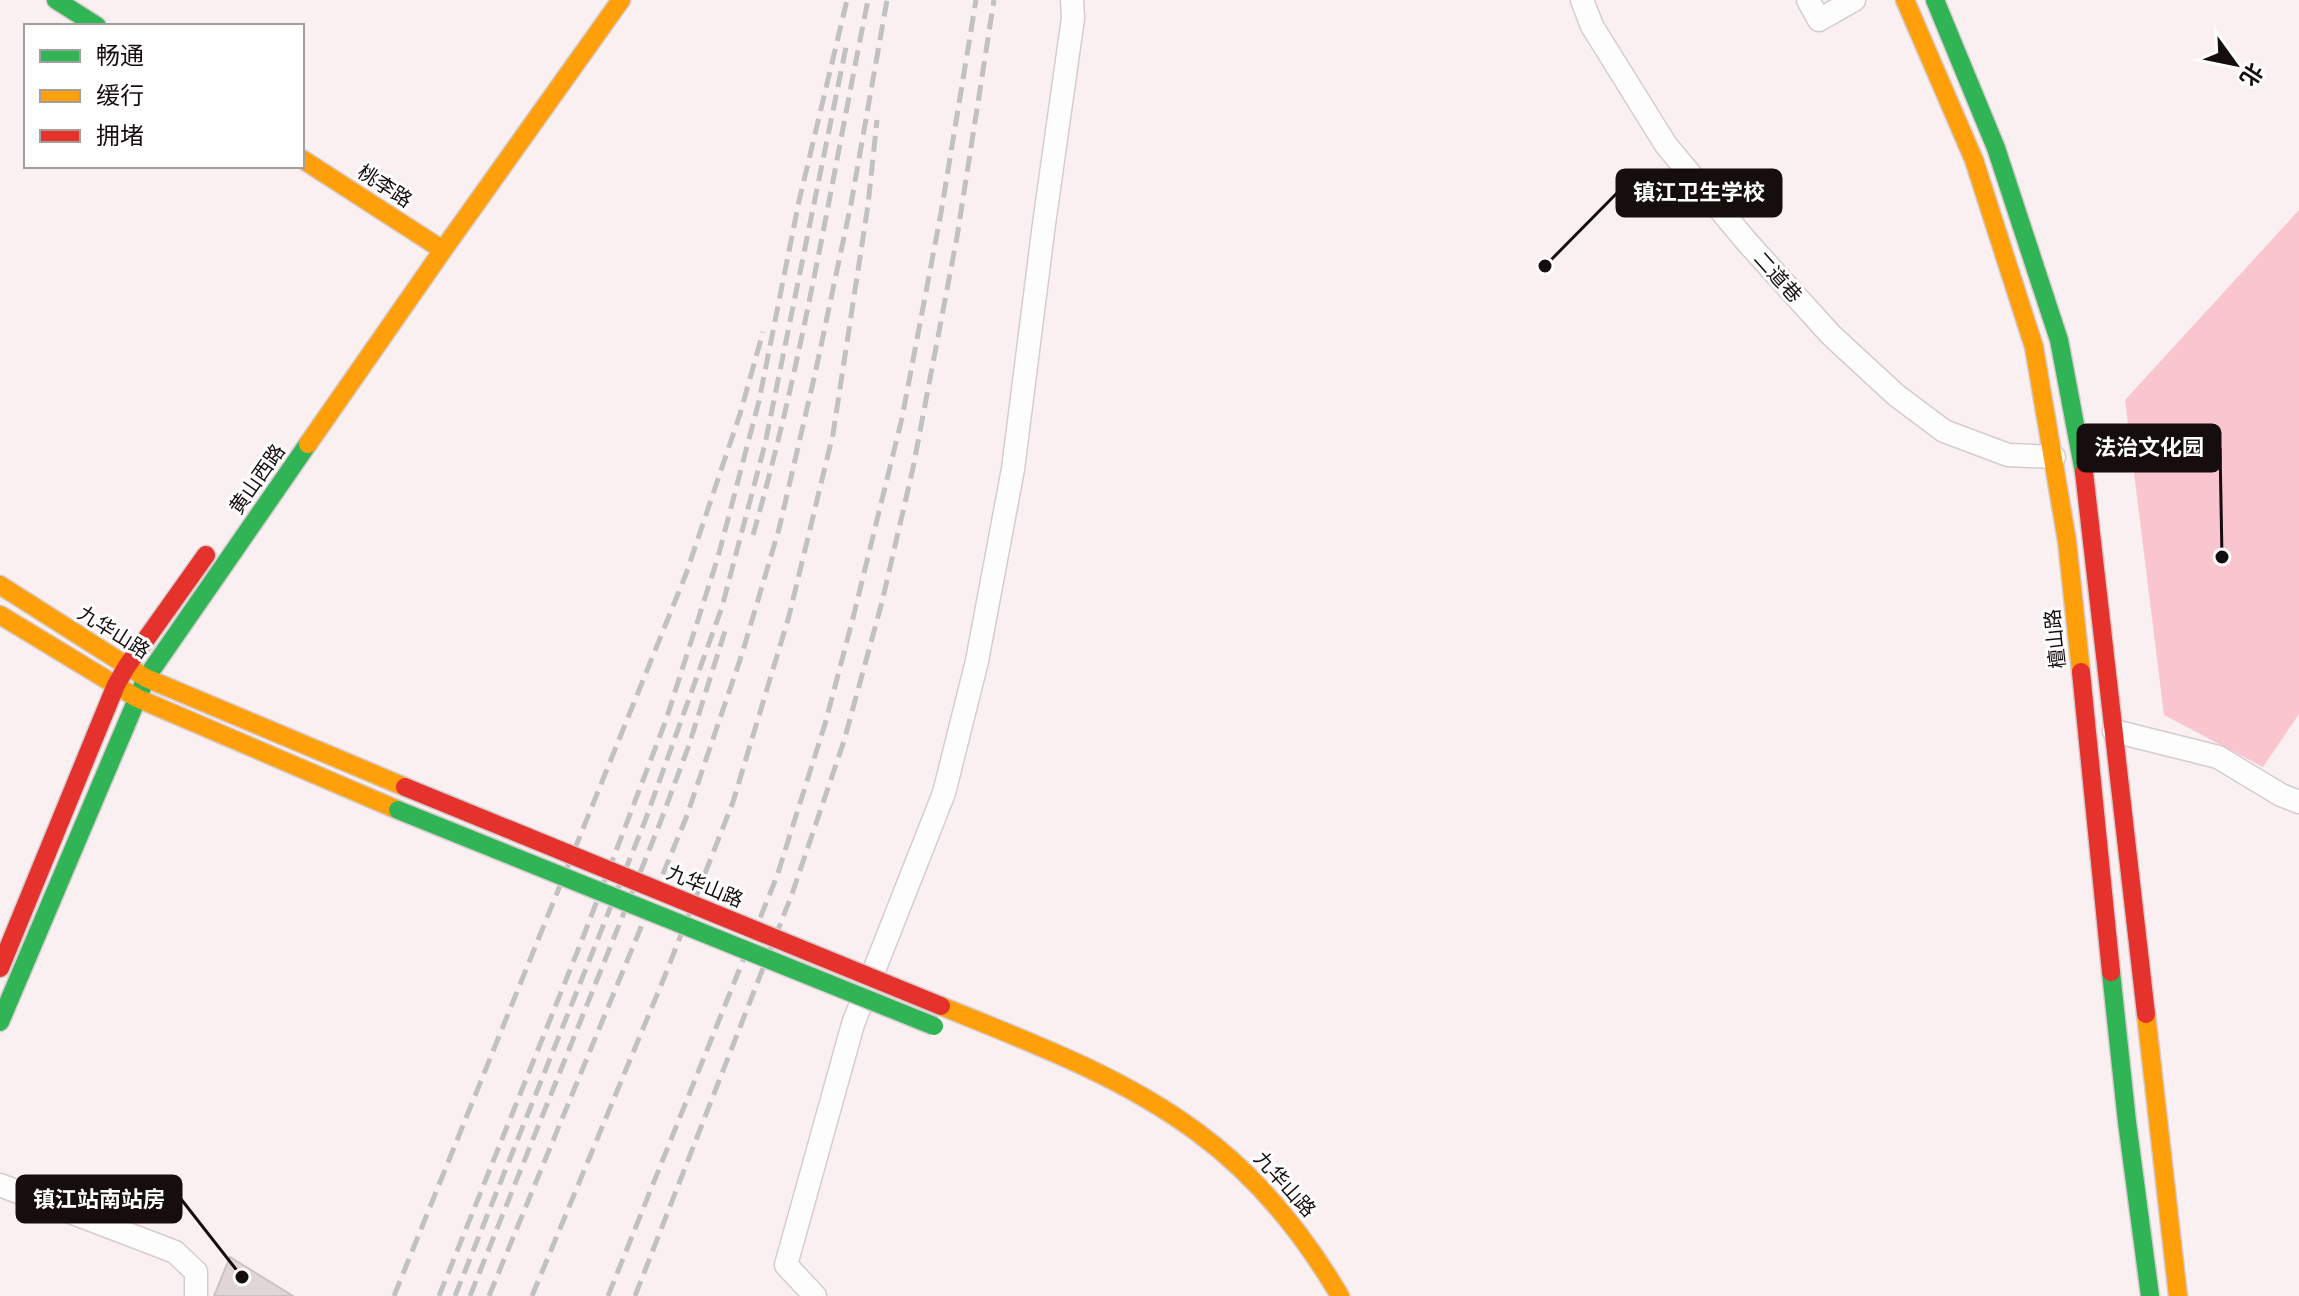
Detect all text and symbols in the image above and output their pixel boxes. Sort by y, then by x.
legend [24,24,304,168]
north arrow [2195,24,2275,104]
text: 畅通 [96,42,144,70]
text: 北 [2235,59,2268,91]
text: 缓行 [96,82,144,110]
text: 拥堵 [96,122,144,150]
street label: 桃李路 [353,160,417,212]
callout: 镇江卫生学校 [1617,170,1781,216]
text: 镇江卫生学校 [1633,180,1765,205]
street label: 二道巷 [1749,247,1807,307]
callout: 法治文化园 [2078,425,2220,471]
text: 法治文化园 [2094,435,2204,460]
street label: 黄山西路 [224,439,290,519]
street label: 九华山路 [74,601,154,663]
street label: 檀山路 [2040,608,2070,670]
street label: 九华山路 [663,860,747,912]
street label: 九华山路 [1249,1146,1321,1222]
callout: 镇江站南站房 [17,1176,181,1222]
text: 镇江站南站房 [33,1187,165,1212]

